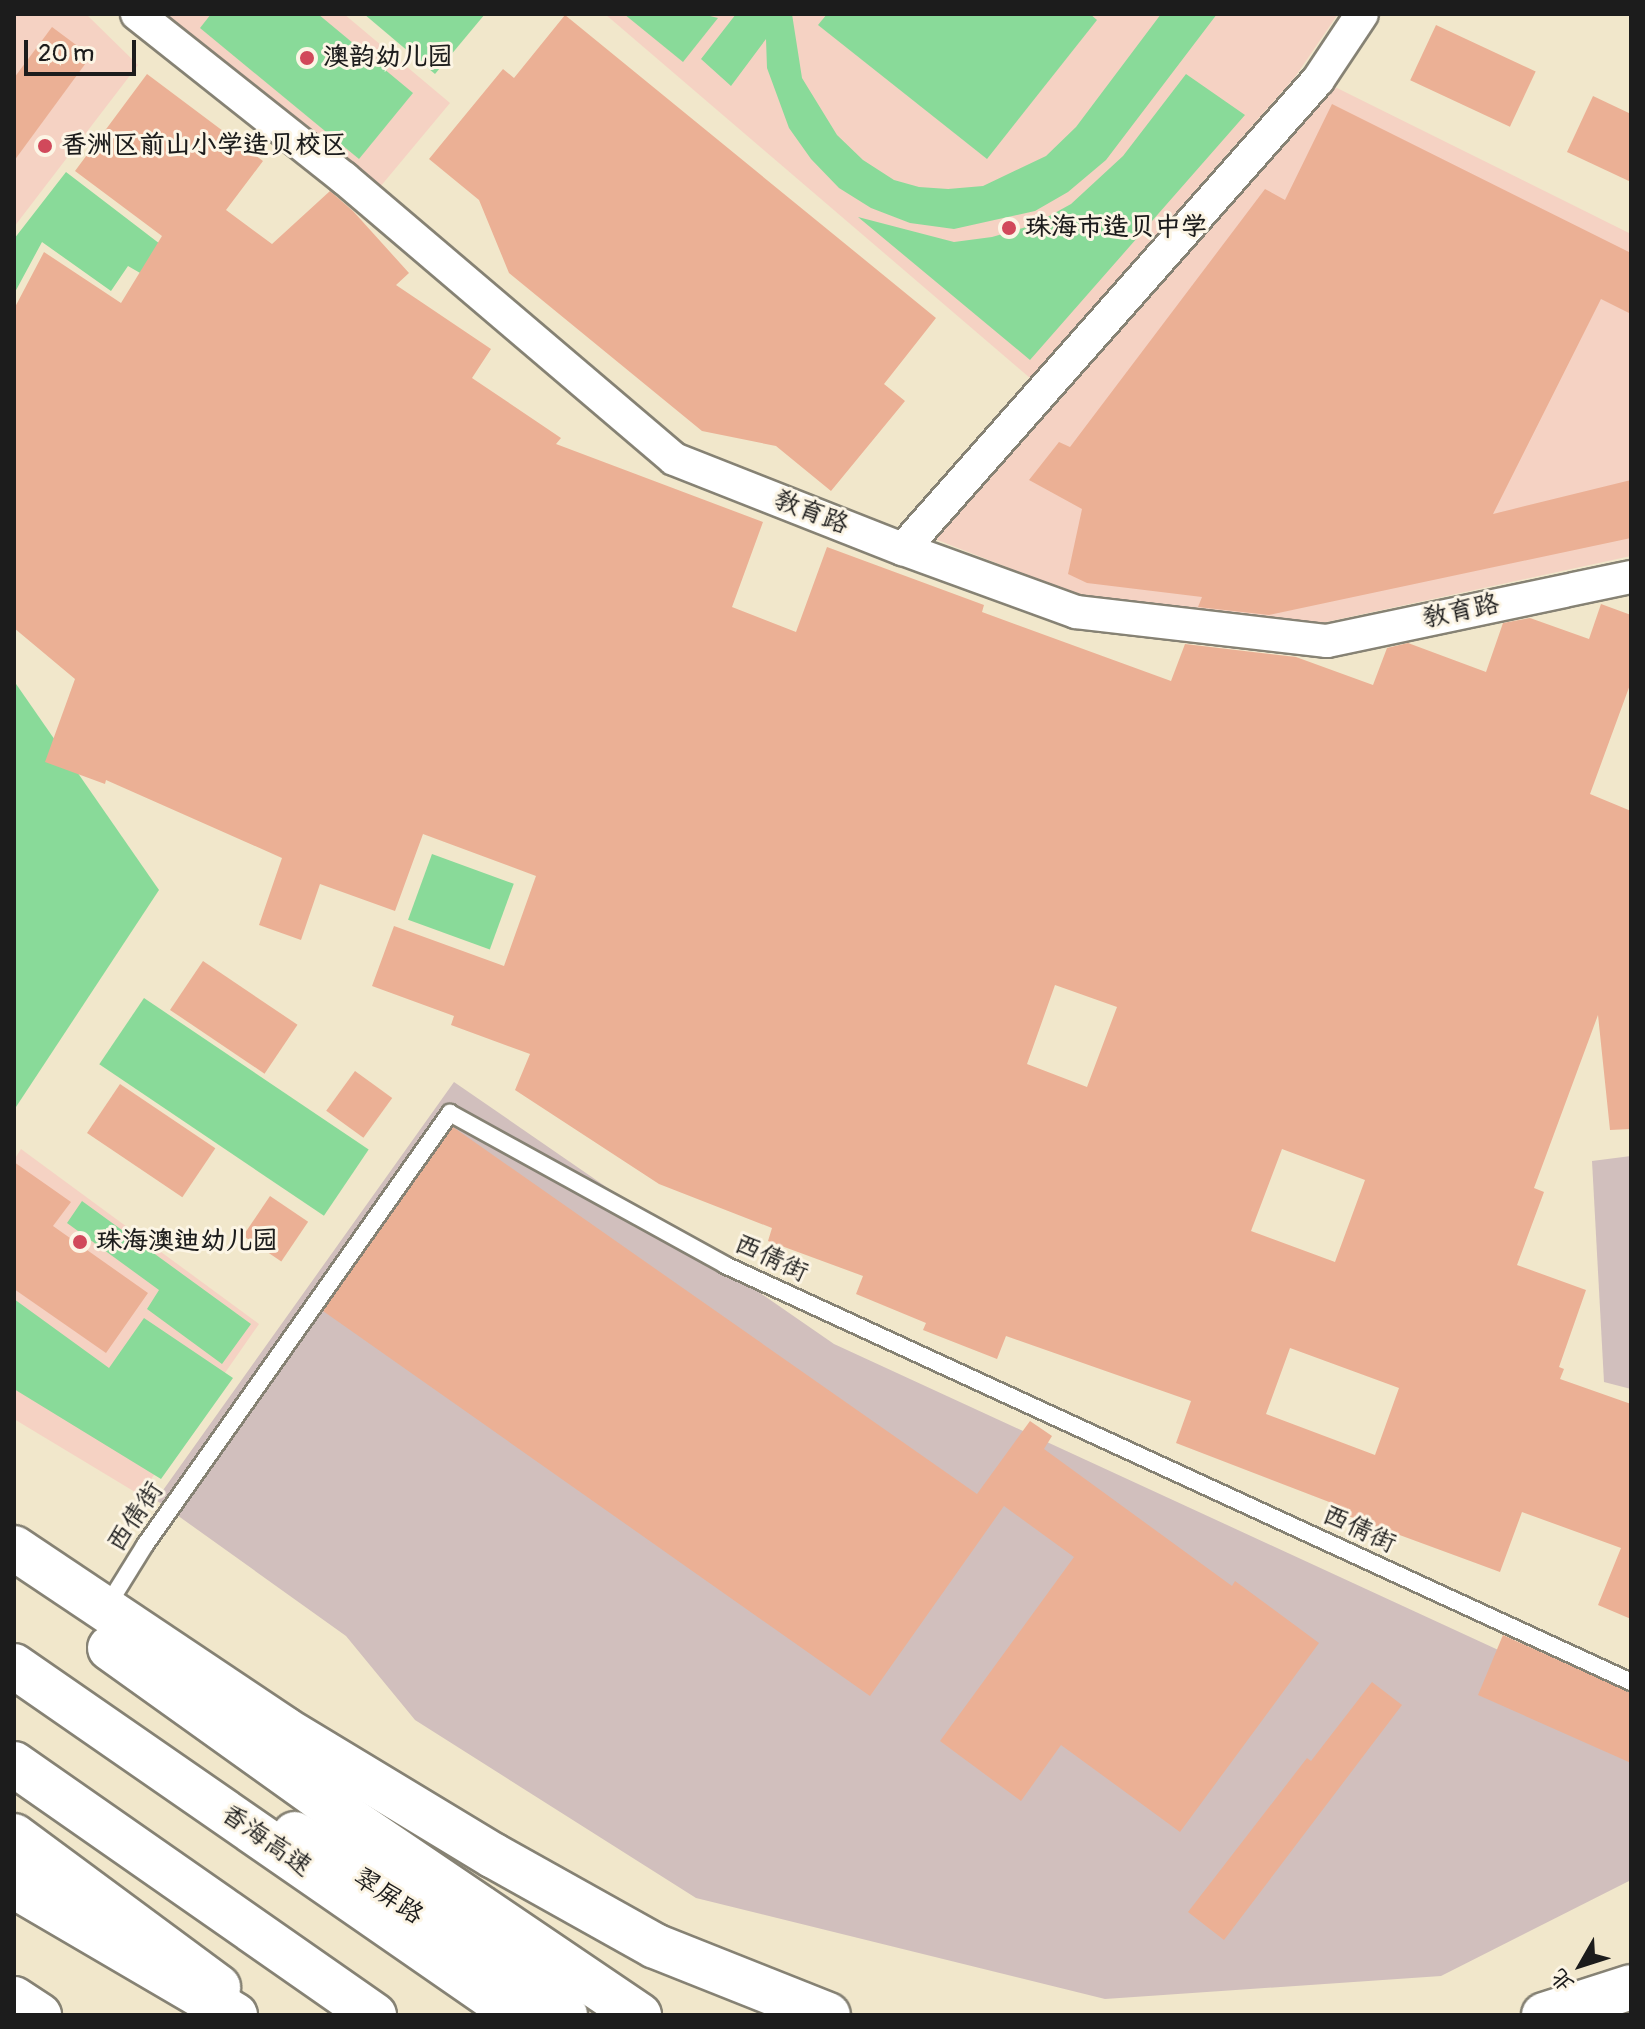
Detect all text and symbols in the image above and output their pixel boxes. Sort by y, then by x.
scale bar [28,24,140,74]
text: 20 m [38,39,94,68]
place label: 澳韵幼儿园 [323,42,453,74]
marker: 澳韵幼儿园 [298,49,316,67]
place label: 香洲区前山小学造贝校区 [61,130,347,162]
marker: 香洲区前山小学造贝校区 [36,137,54,155]
place label: 珠海市造贝中学 [1025,212,1207,244]
marker: 珠海市造贝中学 [1000,219,1018,237]
street label: 教育路 [769,484,853,542]
street label: 教育路 [1420,589,1502,635]
place label: 珠海澳迪幼儿园 [96,1226,278,1258]
street label: 西倩街 [729,1228,813,1290]
marker: 珠海澳迪幼儿园 [71,1233,89,1251]
street label: 西倩街 [101,1476,171,1558]
street label: 西倩街 [1317,1499,1401,1561]
street label: 香海高速 [214,1798,318,1884]
street label: 翠屏路 [347,1862,429,1932]
north arrow [1541,1925,1621,2005]
text: 北 [1545,1963,1580,1997]

